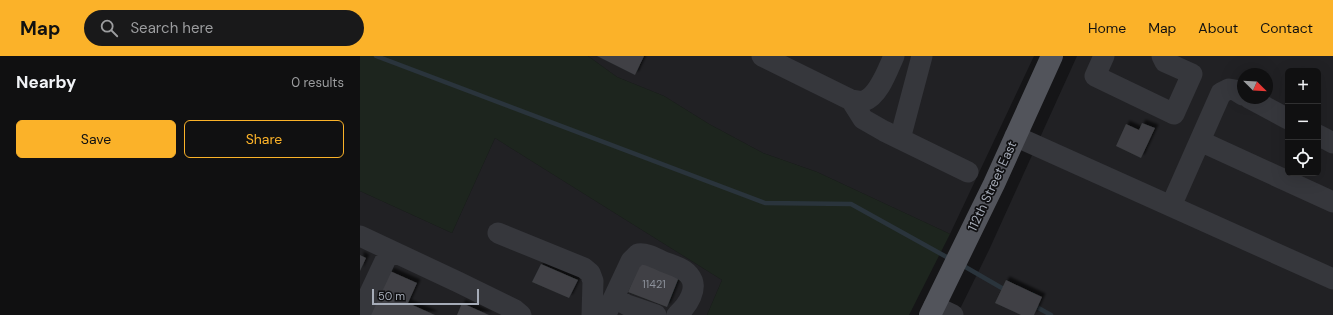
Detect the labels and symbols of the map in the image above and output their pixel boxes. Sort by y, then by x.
north arrow [1237,68,1273,104]
street label: 112th Street East [964,138,1020,234]
house number: 11421 [642,277,666,291]
scale bar [372,287,479,306]

